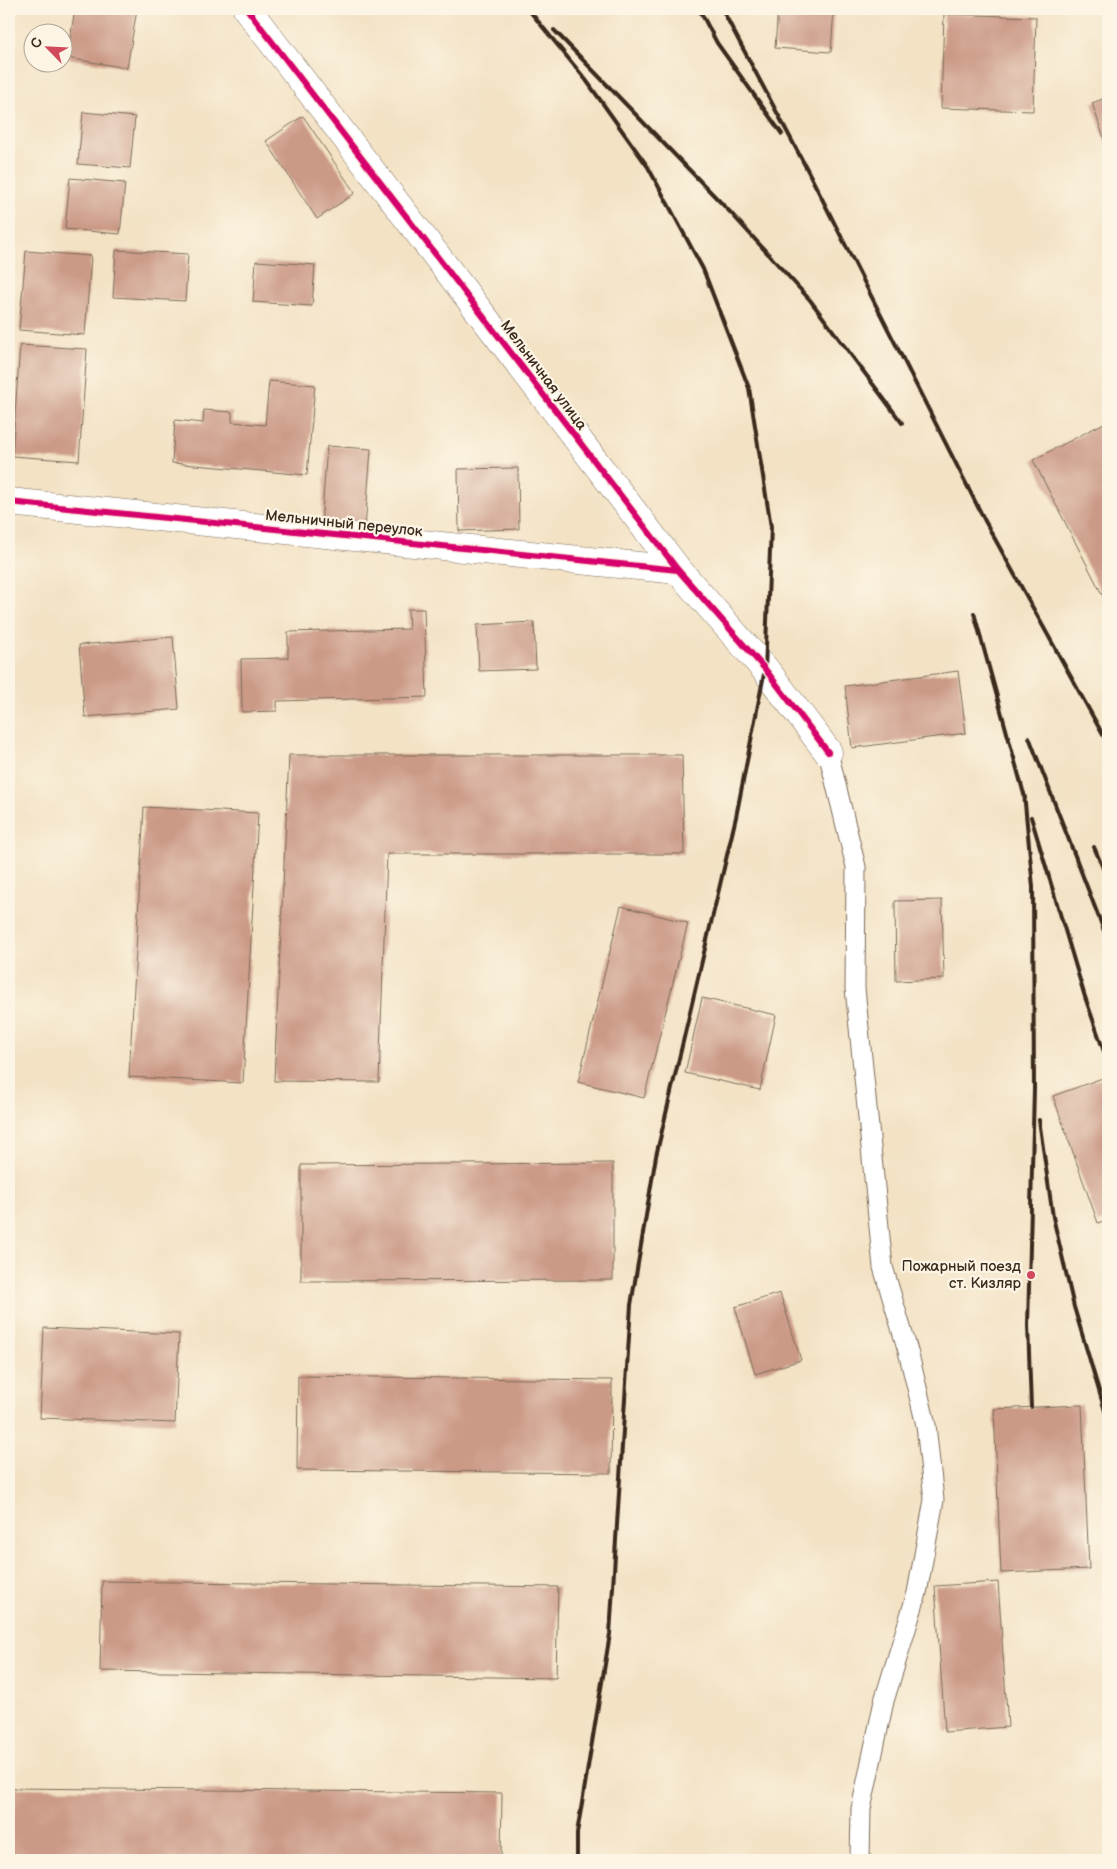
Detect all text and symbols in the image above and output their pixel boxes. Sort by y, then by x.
north arrow [22,22,72,72]
text: С [27,35,46,51]
street label: Мельничная улица [496,317,591,434]
street label: Мельничный переулок [264,506,424,541]
place label: Пожарный поезд ст. Кизляр [902,1257,1022,1293]
marker: Пожарный поезд ст. Кизляр [1025,1269,1037,1281]

